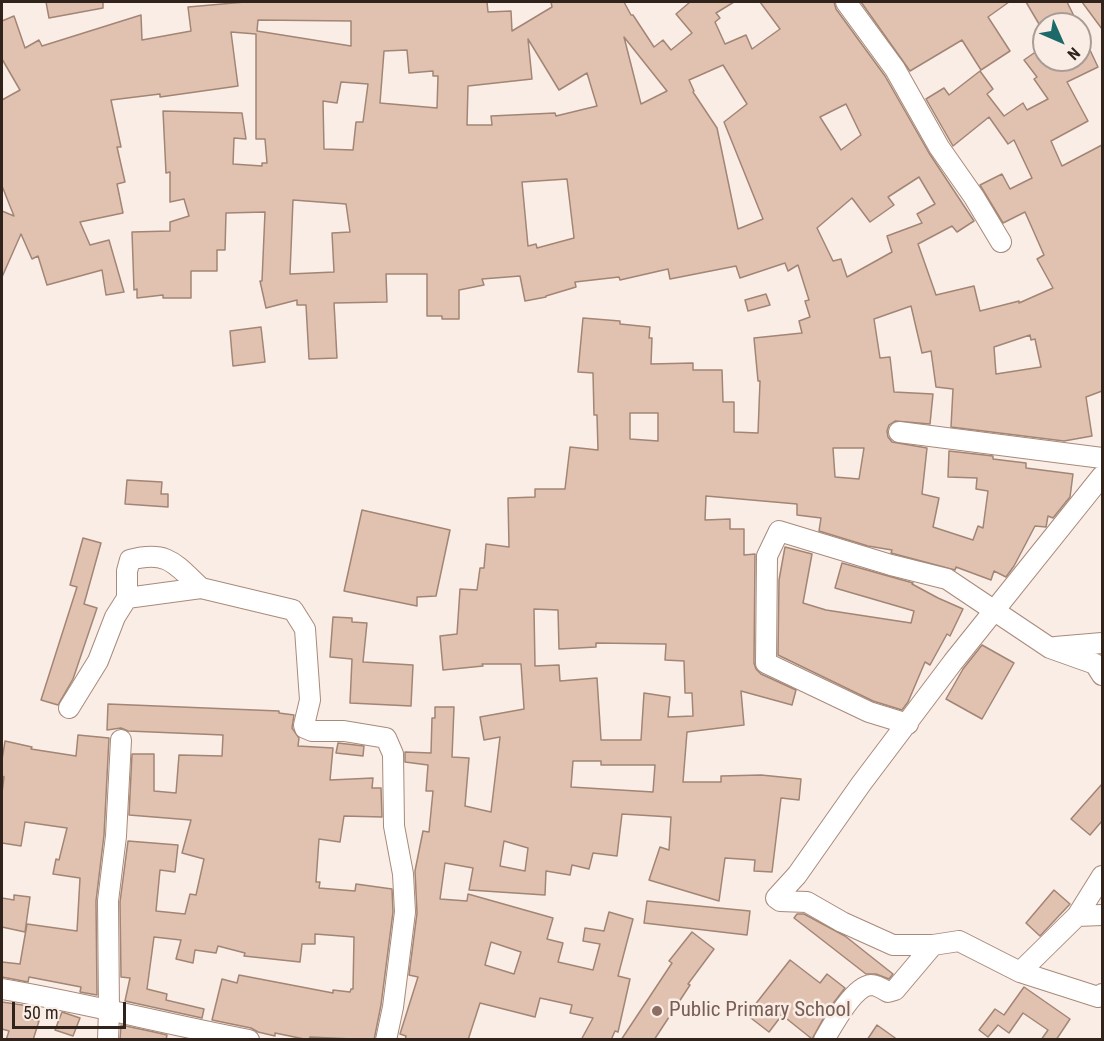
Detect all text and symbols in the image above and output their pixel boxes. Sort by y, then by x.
north arrow [1032,12,1092,72]
text: N [1063,43,1084,64]
scale bar [15,990,129,1028]
place label: Public Primary School [669,998,851,1024]
text: 50 m [23,1002,58,1023]
marker: Public Primary School [650,1004,664,1018]

